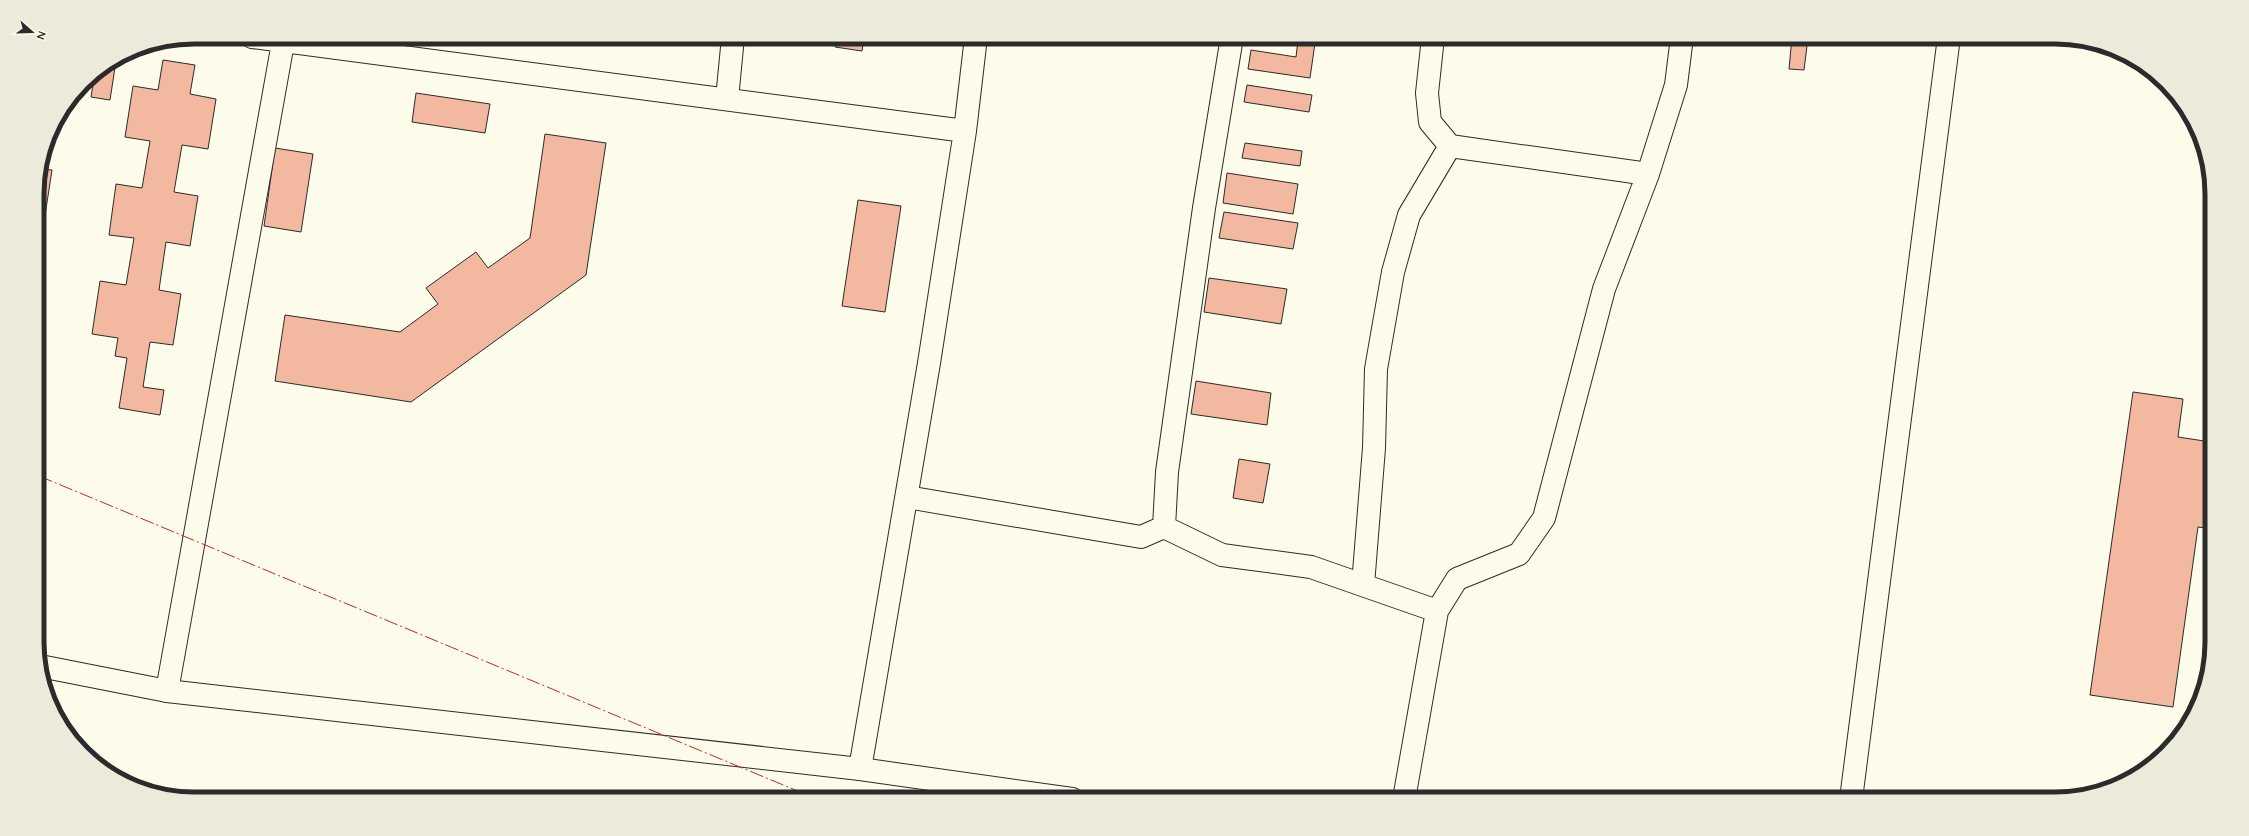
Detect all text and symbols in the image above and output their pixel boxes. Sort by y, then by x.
north arrow [12,12,52,52]
text: N [33,29,49,42]

